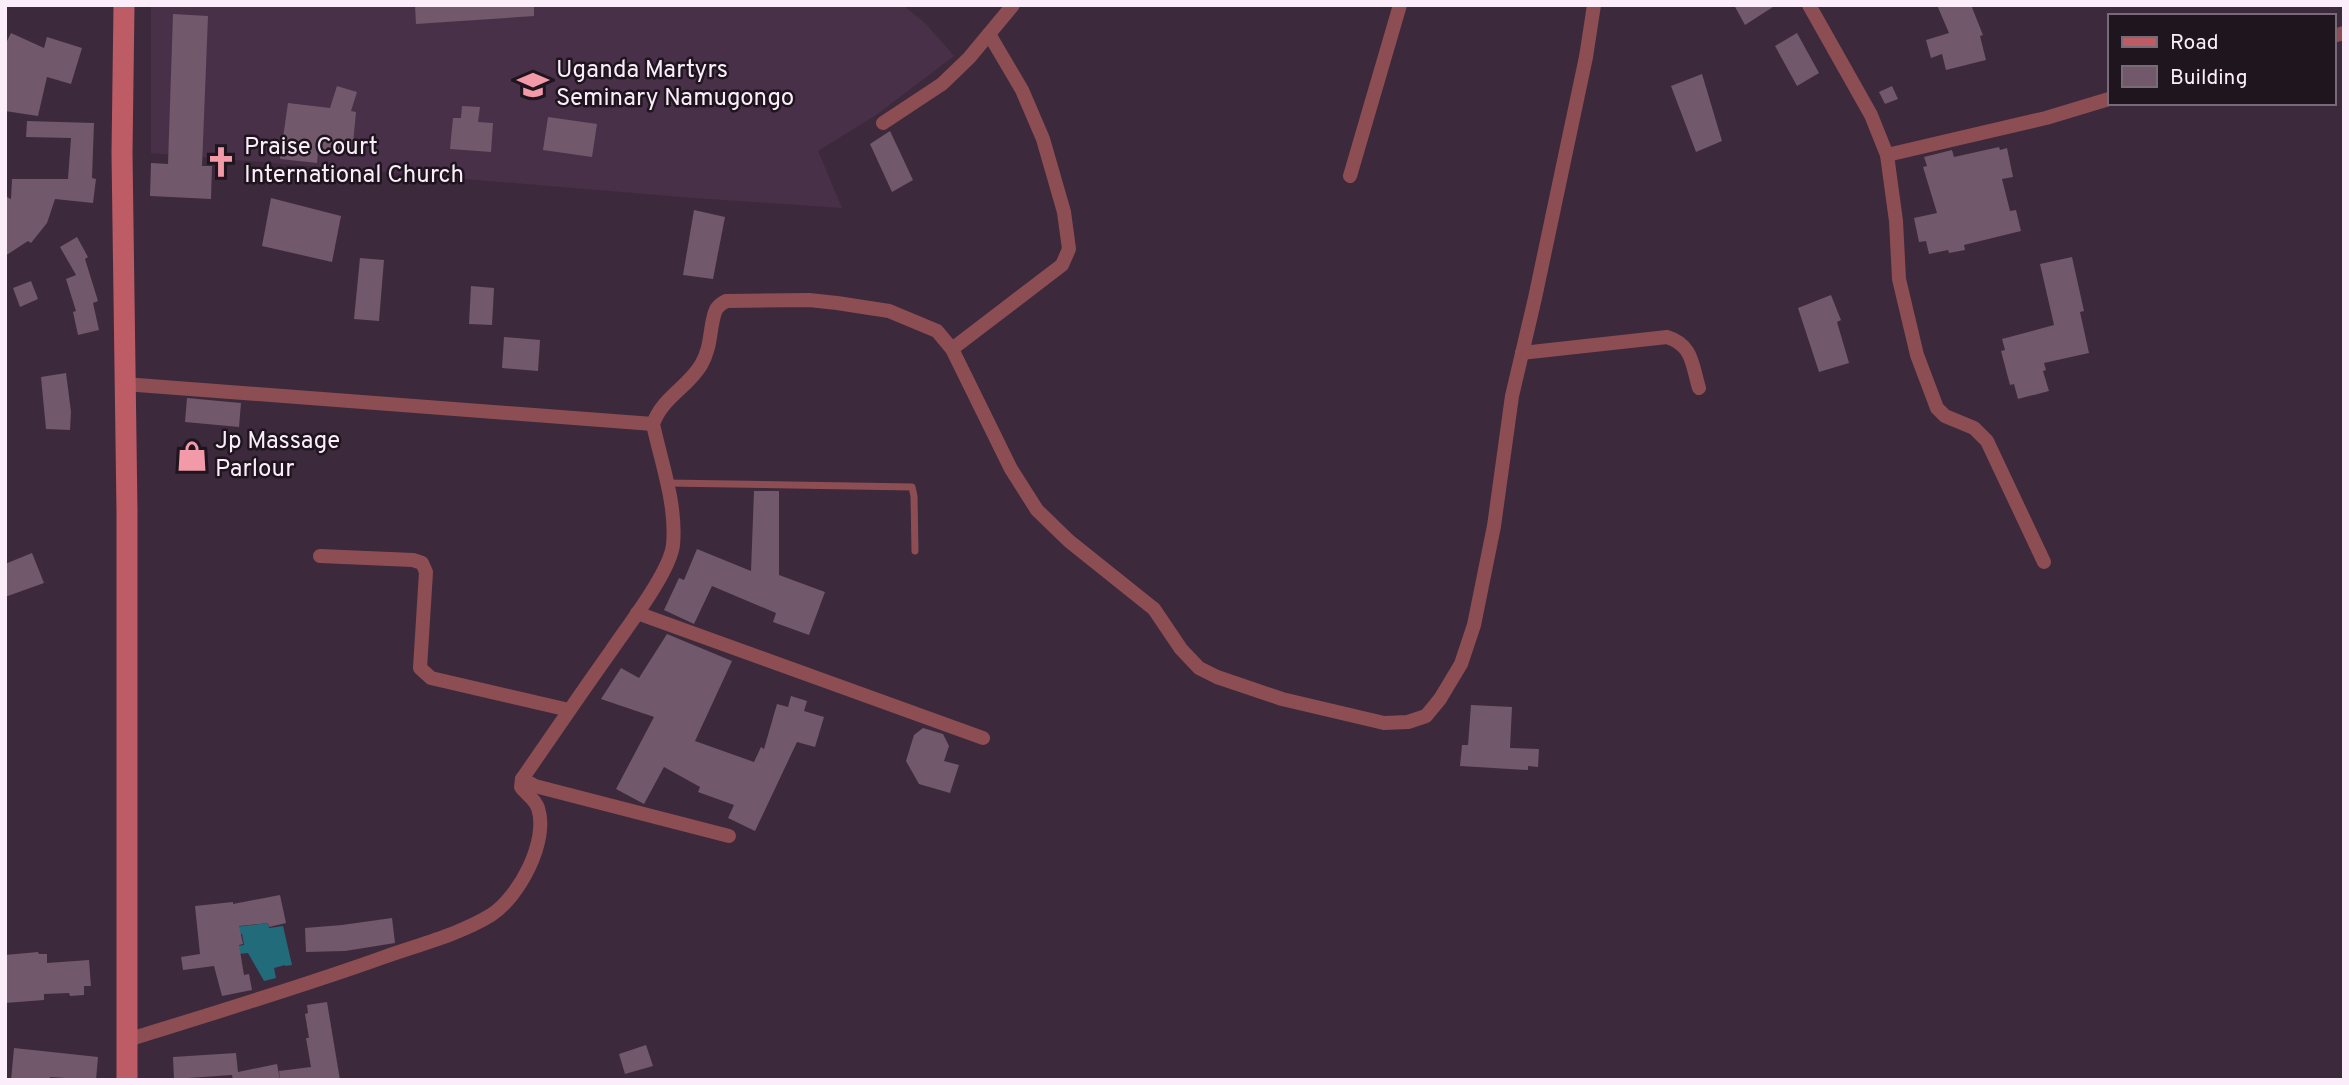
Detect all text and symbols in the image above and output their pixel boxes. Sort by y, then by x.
legend [2108,14,2335,105]
text: Road [2170,30,2219,57]
place label: Uganda Martyrs Seminary Namugongo [556,56,794,114]
text: Building [2170,65,2248,92]
school or university icon: Uganda Martyrs Seminary Namugongo [516,68,550,102]
place label: Praise Court International Church [244,133,464,191]
church icon: Praise Court International Church [204,145,238,179]
place label: Jp Massage Parlour [215,427,340,485]
shop icon: Jp Massage Parlour [175,439,209,473]

